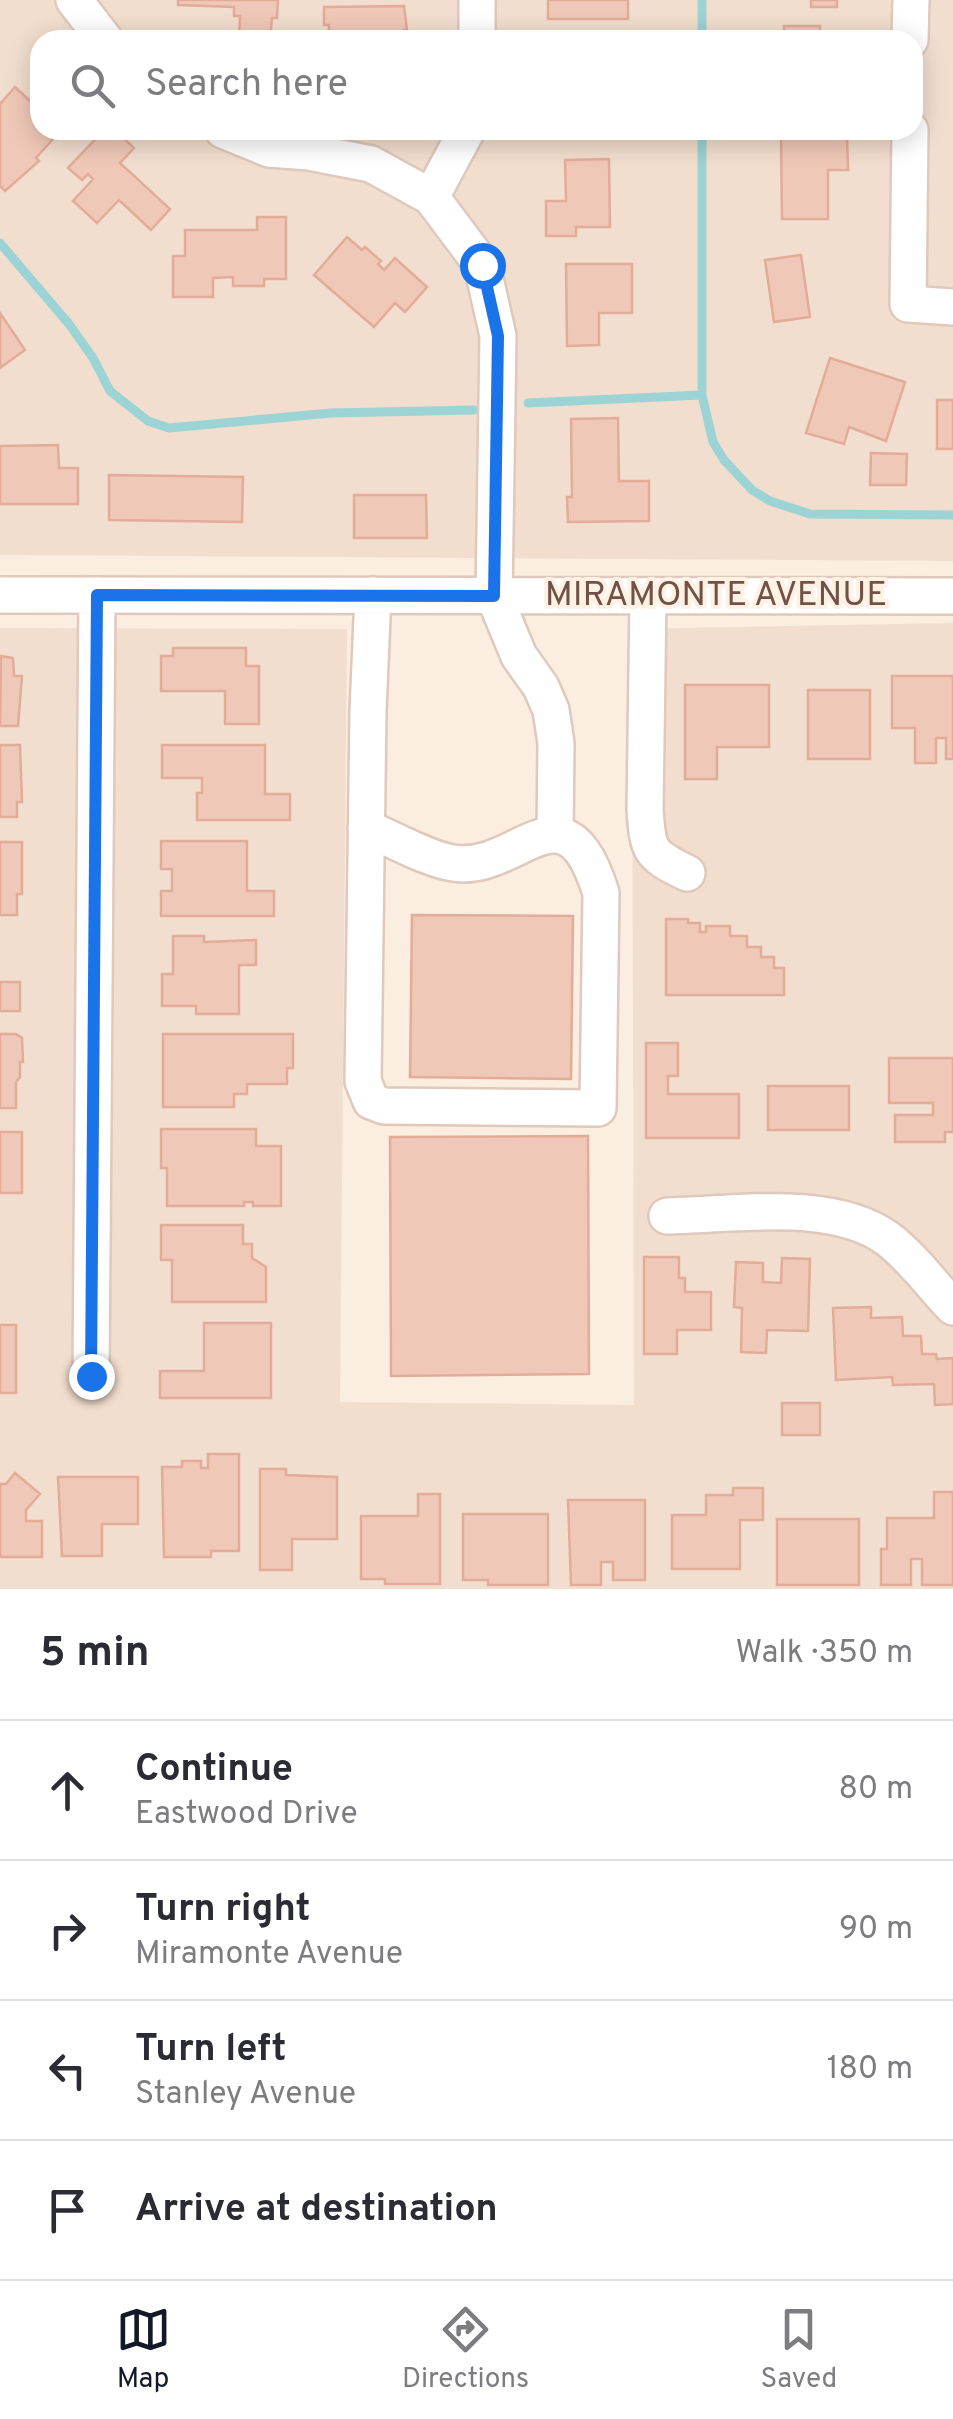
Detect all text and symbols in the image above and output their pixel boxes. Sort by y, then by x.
search box [30,30,923,140]
icon: search [65,58,120,113]
text: Search here [145,61,348,110]
route start [460,243,506,289]
street label: MIRAMONTE AVENUE [545,574,887,618]
route end [69,1354,115,1400]
text: 5 min [40,1628,150,1681]
text: Walk · 350 m [735,1634,913,1674]
text: Continue [135,1746,293,1795]
icon: ahead [40,1763,95,1818]
text: 80 m [839,1770,913,1810]
text: Eastwood Drive [135,1795,358,1835]
text: Turn right [135,1886,310,1935]
icon: right [40,1903,95,1958]
text: 90 m [839,1910,913,1950]
text: Miramonte Avenue [135,1935,403,1975]
text: Turn left [135,2026,287,2075]
icon: left [40,2043,95,2098]
text: 180 m [827,2050,913,2090]
text: Stanley Avenue [135,2075,356,2115]
icon: arrive [40,2183,95,2238]
text: Arrive at destination [135,2186,498,2235]
tab: Map [116,2302,171,2398]
tab: Directions [402,2302,529,2398]
tab: Saved [760,2302,837,2398]

